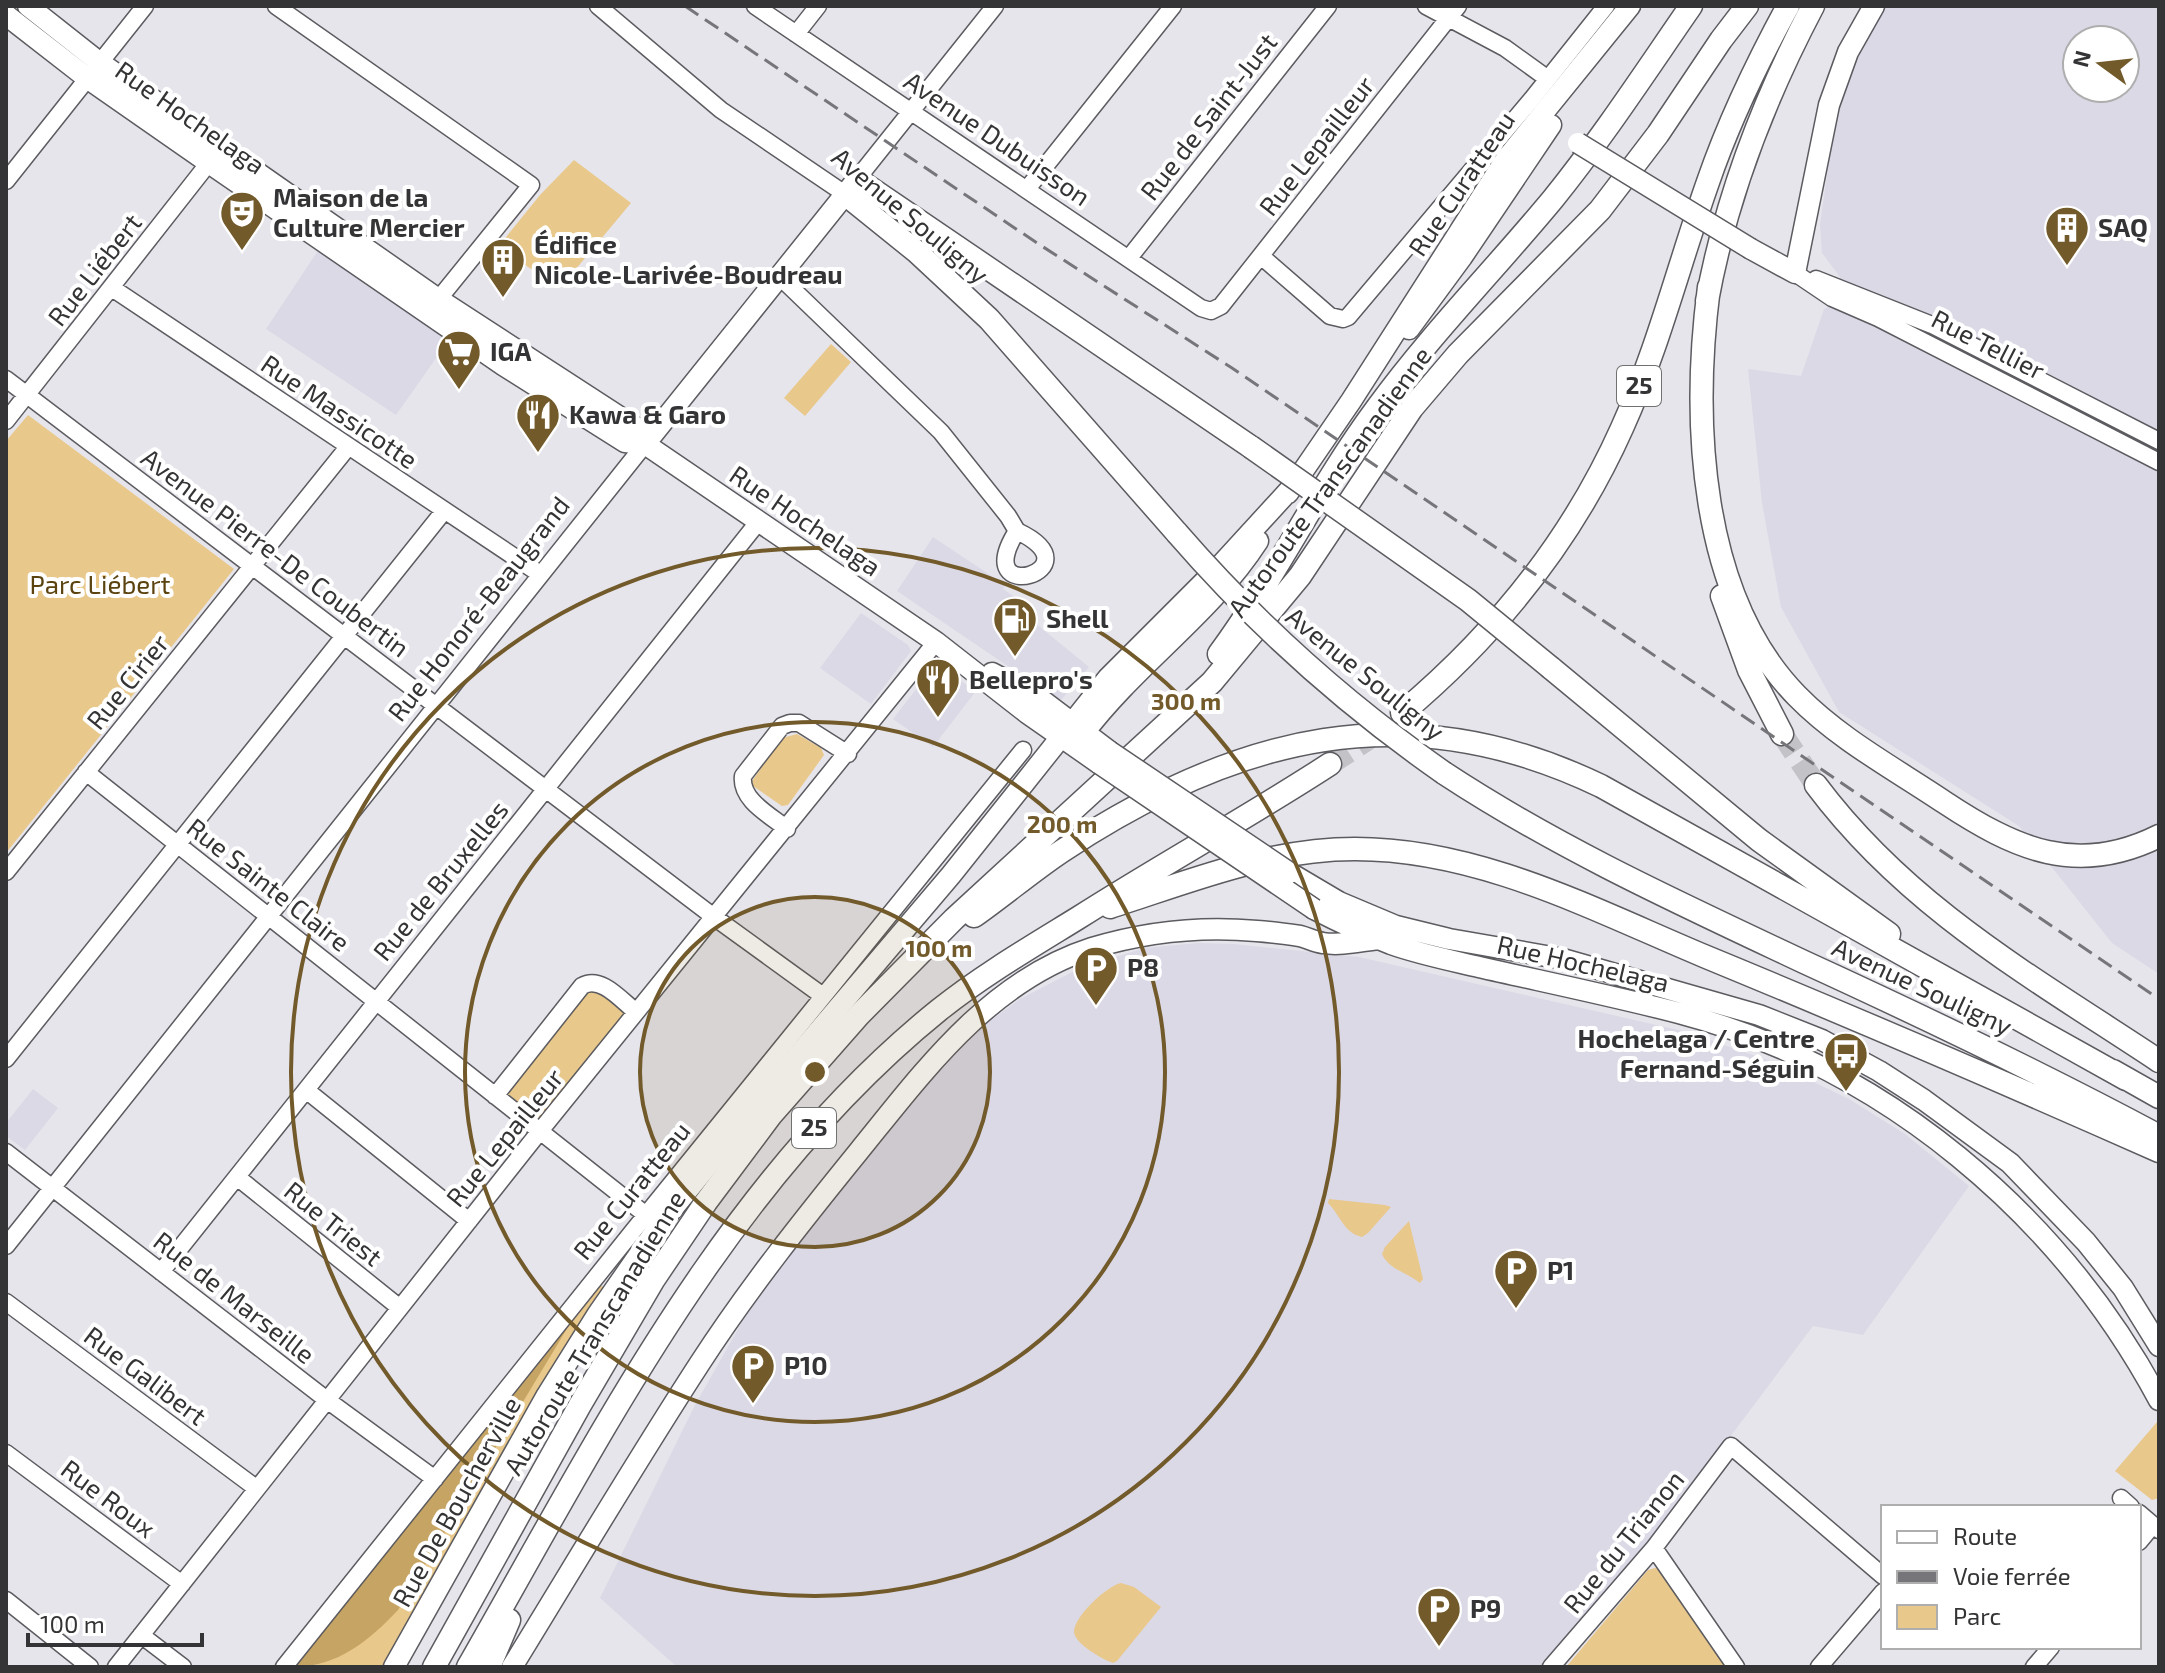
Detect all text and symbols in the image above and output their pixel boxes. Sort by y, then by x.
north arrow [2061,24,2141,104]
street label: Rue de Saint-Just [1133,26,1283,206]
text: N [2066,48,2095,70]
street label: Rue Hochelaga [110,54,272,180]
street label: Avenue Dubuisson [899,64,1097,211]
street label: Rue Lepailleur [1252,69,1380,221]
street label: Rue Curatteau [1401,105,1521,261]
street label: Avenue Souligny [826,140,996,289]
place label: Maison de la Culture Mercier [273,181,465,242]
theatre icon: Maison de la Culture Mercier [218,189,266,252]
building icon: SAQ [2043,204,2091,267]
street label: Rue Liébert [40,207,147,331]
place label: SAQ [2098,211,2148,243]
place label: Édifice Nicole-Larivée-Boudreau [534,228,843,289]
building icon: Édifice Nicole-Larivée-Boudreau [479,236,527,299]
street label: Rue Tellier [1927,302,2050,385]
supermarket icon: IGA [435,328,483,391]
place label: IGA [490,335,531,366]
street label: Autoroute Transcanadienne [1220,340,1437,622]
street label: Rue Massicotte [256,347,424,474]
road number: 25 [1617,366,1661,406]
restaurant icon: Kawa & Garo [514,391,562,454]
place label: Kawa & Garo [569,398,726,429]
street label: Avenue Pierre-De Coubertin [136,441,416,663]
street label: Rue Hochelaga [725,458,887,582]
street label: Rue Honoré-Beaugrand [380,489,575,727]
park label: Parc Liébert [30,568,171,599]
fuel station icon: Shell [991,595,1039,658]
street label: Avenue Souligny [1281,600,1452,746]
place label: Shell [1046,602,1109,633]
street label: Rue Cirier [79,627,174,735]
restaurant icon: Bellepro's [914,656,962,719]
place label: Bellepro's [969,663,1093,694]
text: 300 m [1151,686,1221,715]
street label: Rue de Bruxelles [366,794,514,966]
text: 200 m [1027,809,1097,838]
street label: Rue Sainte Claire [181,811,356,957]
street label: Rue Hochelaga [1494,928,1672,997]
street label: Avenue Souligny [1828,930,2018,1041]
text: 100 m [906,933,972,962]
parking icon: P8 [1072,944,1120,1007]
place label: P8 [1127,951,1159,982]
place label: Hochelaga / Centre Fernand-Séguin [1578,1022,1815,1083]
bus stop icon: Hochelaga / Centre Fernand-Séguin [1822,1030,1870,1093]
centre of rings [801,1058,829,1086]
street label: Rue Lepailleur [439,1062,569,1212]
road number: 25 [792,1108,836,1148]
street label: Rue Curatteau [566,1115,696,1265]
street label: Rue Triest [279,1174,389,1272]
street label: Autoroute Transcanadienne [496,1185,691,1480]
street label: Rue de Marseille [148,1224,322,1369]
parking icon: P1 [1492,1247,1540,1310]
place label: P1 [1547,1254,1574,1285]
street label: Rue Galibert [79,1319,213,1431]
parking icon: P10 [729,1342,777,1405]
place label: P10 [784,1349,828,1380]
street label: Rue De Boucherville [385,1391,526,1612]
street label: Rue Roux [56,1452,162,1543]
street label: Rue du Trianon [1556,1464,1690,1619]
legend [1881,1505,2141,1649]
text: Route [1953,1521,2017,1550]
text: Voie ferrée [1953,1561,2071,1590]
parking icon: P9 [1415,1585,1463,1648]
place label: P9 [1470,1592,1501,1623]
scale bar [28,1597,202,1647]
text: Parc [1953,1601,2001,1630]
text: 100 m [40,1609,105,1638]

